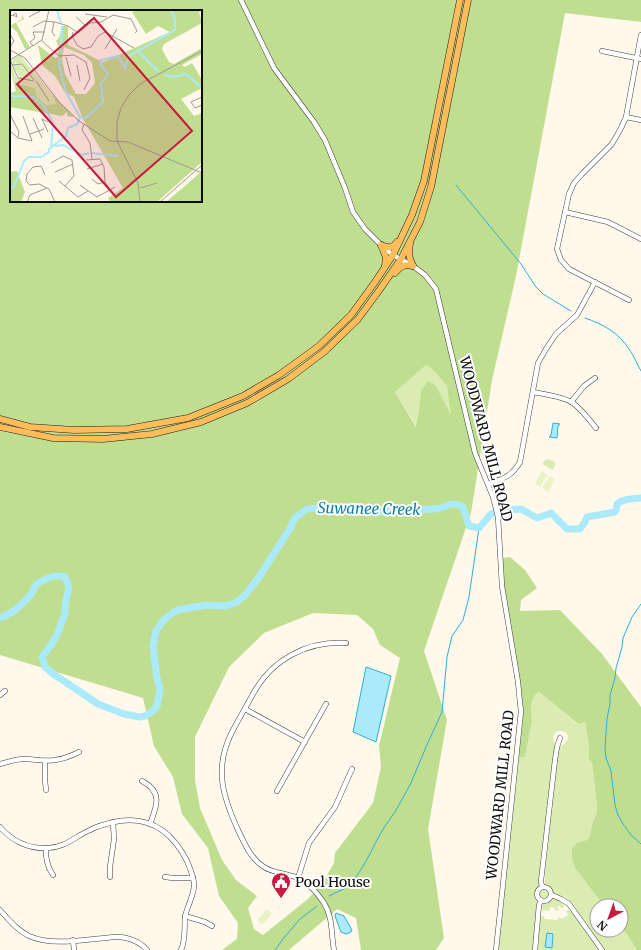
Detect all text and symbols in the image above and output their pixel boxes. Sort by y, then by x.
inset map [10,10,202,202]
street label: WOODWARD MILL ROAD [455,353,517,524]
water label: Suwanee Creek [317,498,421,519]
street label: WOODWARD MILL ROAD [482,709,518,882]
public building icon: Pool House [270,871,292,899]
place label: Pool House [295,873,370,891]
north arrow [589,898,629,938]
text: N [594,917,610,934]

